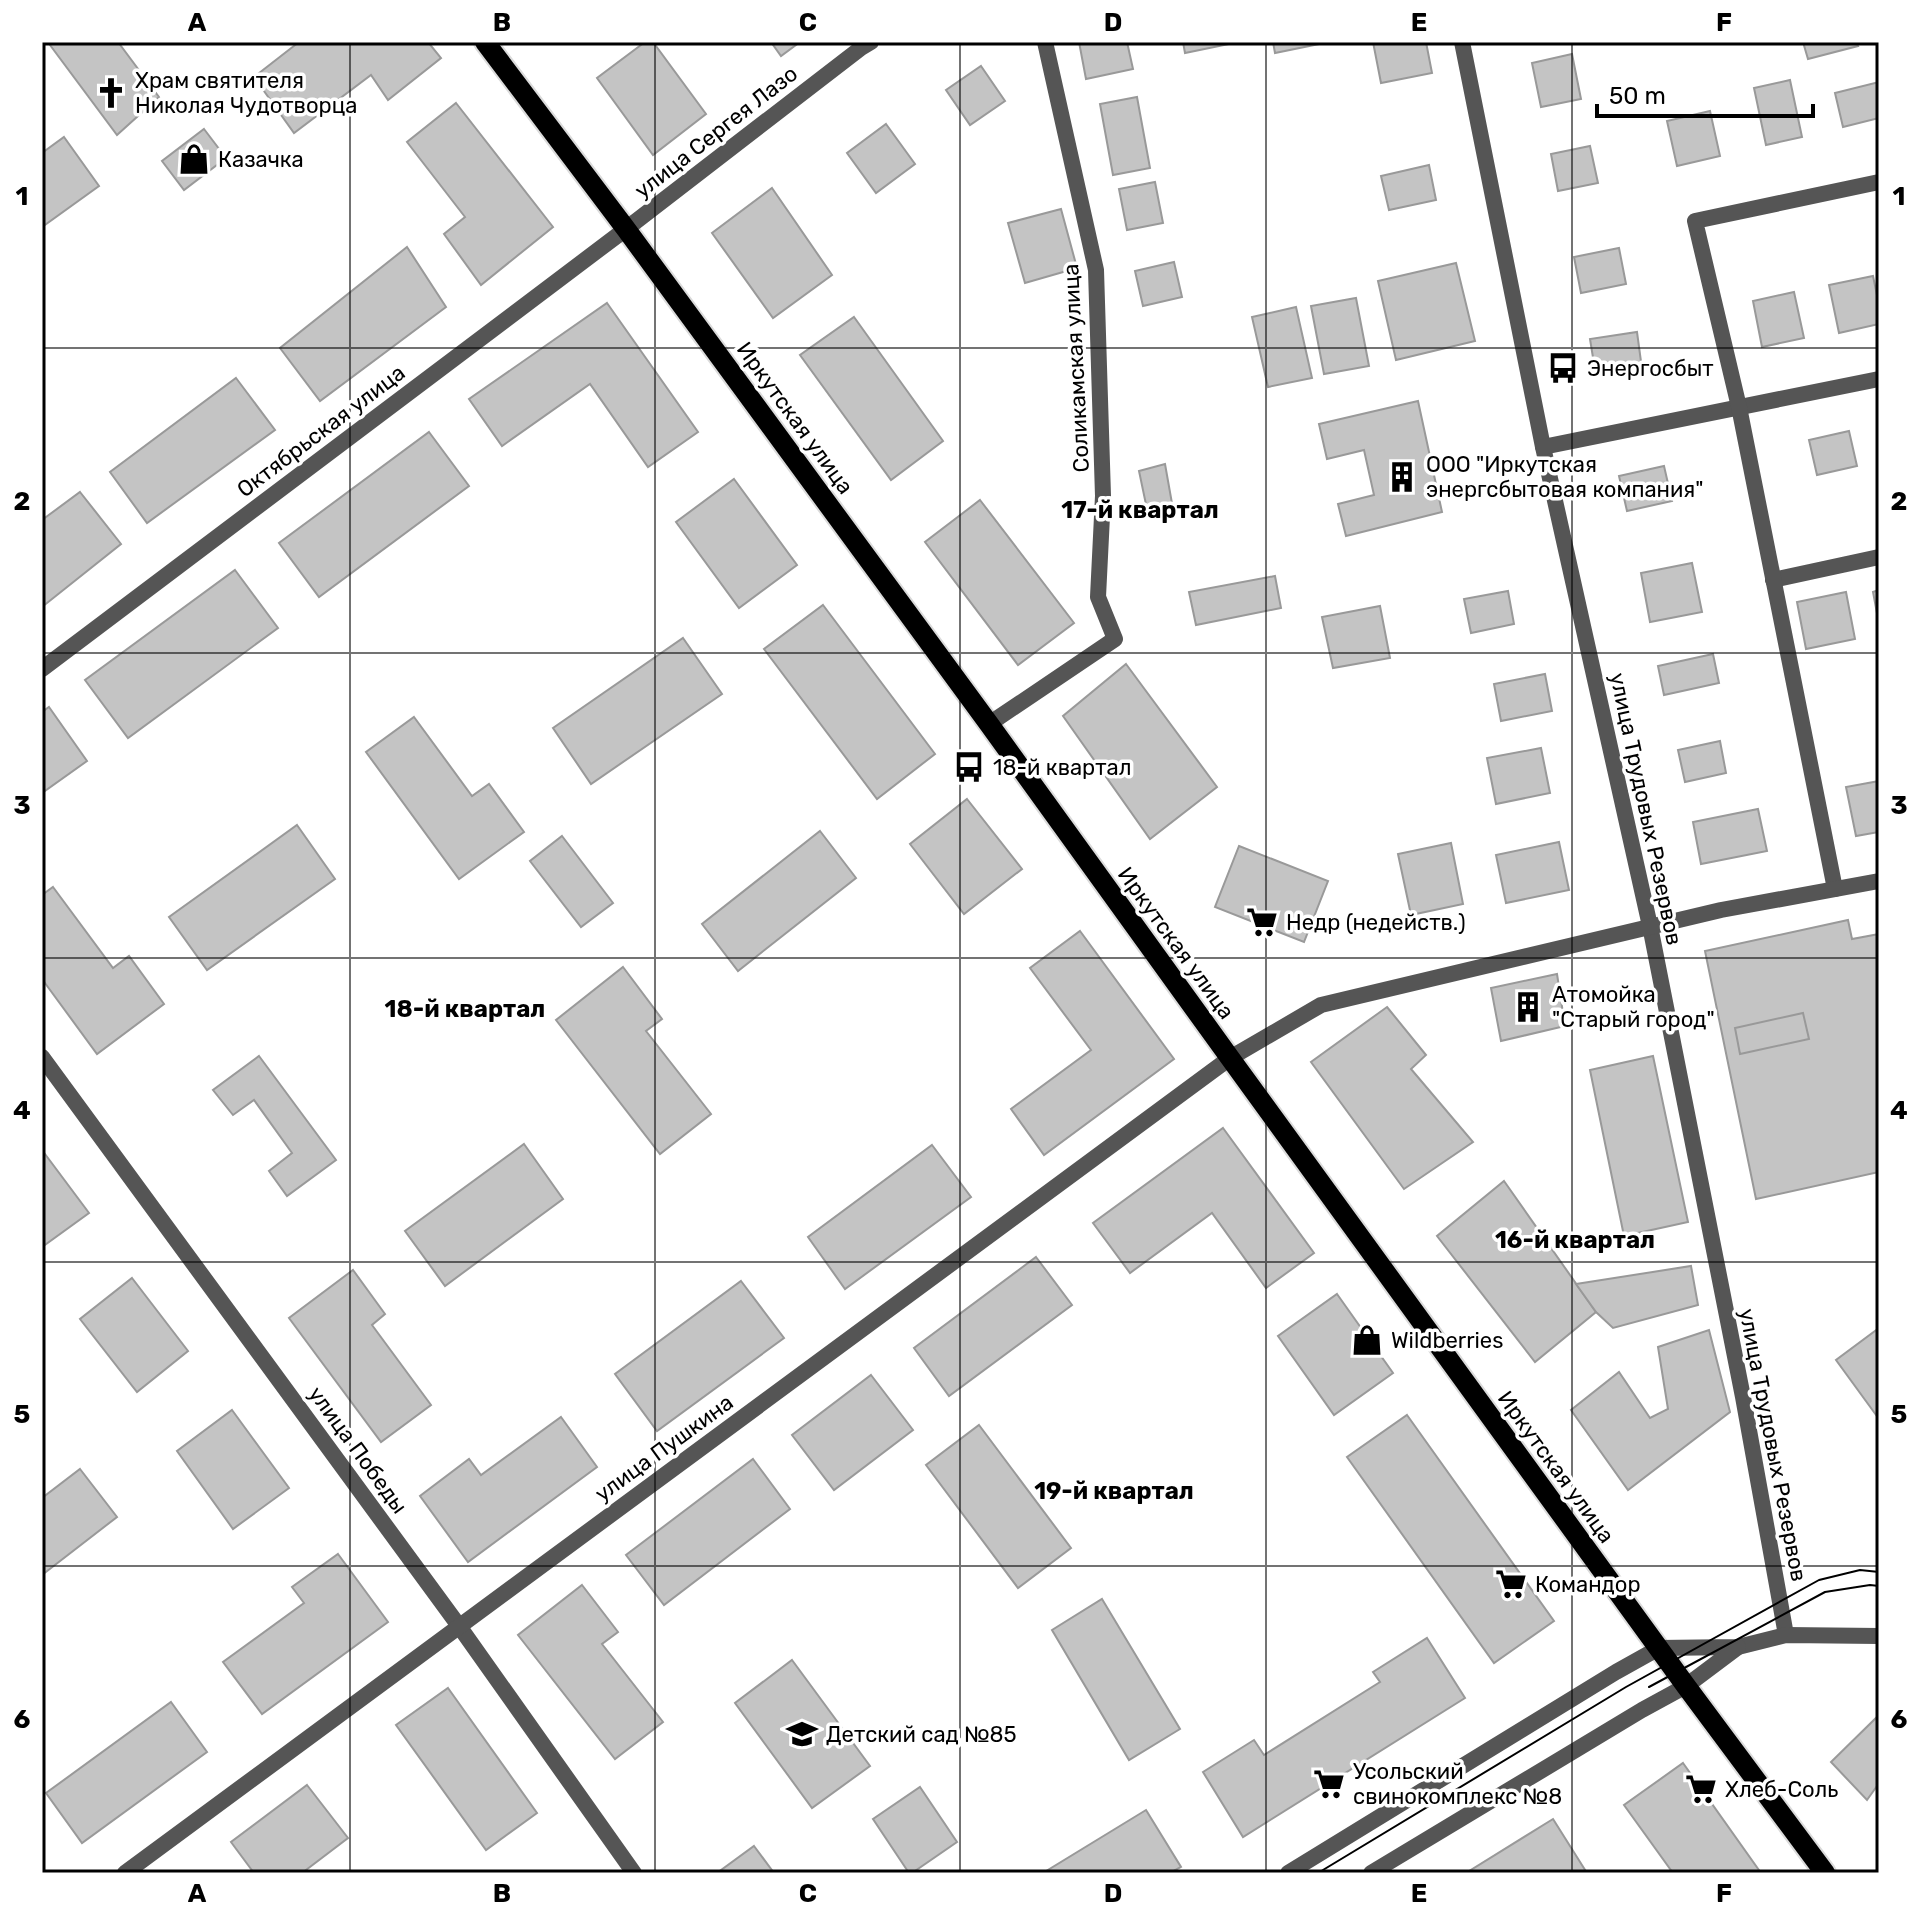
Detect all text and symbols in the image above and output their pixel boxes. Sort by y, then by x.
text: A [188,7,207,38]
text: B [493,7,511,38]
text: C [799,7,817,38]
text: D [1104,7,1122,38]
text: E [1411,7,1427,38]
text: F [1716,7,1732,38]
street label: улица Сергея Лазо [629,60,803,204]
place label: Храм святителя Николая Чудотворца [135,67,357,119]
scale bar [1597,68,1813,118]
church icon: Храм святителя Николая Чудотворца [94,76,128,110]
text: 50 m [1609,82,1666,110]
shop icon: Казачка [177,142,211,176]
place label: Казачка [218,146,304,173]
text: 1 [16,181,28,212]
text: 1 [1893,181,1905,212]
street label: Соликамская улица [1057,263,1095,473]
street label: Иркутская улица [731,337,859,499]
bus stop icon: Энергосбыт [1546,351,1580,385]
place label: Энергосбыт [1587,355,1714,382]
street label: Октябрьская улица [232,359,410,503]
place label: ООО "Иркутская энергсбытовая компания" [1426,451,1703,503]
building icon: ООО "Иркутская энергсбытовая компания" [1385,460,1419,494]
text: 2 [14,486,30,517]
text: 2 [1891,486,1907,517]
district label: 17-й квартал [1061,496,1219,524]
street label: улица Трудовых Резервов [1604,670,1688,948]
bus stop icon: 18-й квартал [952,750,986,784]
place label: 18-й квартал [993,754,1131,781]
text: 3 [13,790,31,821]
text: 3 [1890,790,1908,821]
street label: Иркутская улица [1112,862,1240,1024]
supermarket icon: Недр (недейств.) [1245,905,1279,939]
place label: Недр (недейств.) [1286,909,1466,936]
place label: Атомойка "Старый город" [1552,981,1715,1033]
building icon: Атомойка "Старый город" [1511,990,1545,1024]
district label: 18-й квартал [385,995,545,1023]
text: 4 [13,1095,31,1126]
text: 4 [1890,1095,1908,1126]
district label: 16-й квартал [1495,1226,1655,1254]
street label: улица Трудовых Резервов [1733,1306,1813,1584]
shop icon: Wildberries [1350,1323,1384,1357]
place label: Wildberries [1391,1327,1503,1354]
street label: улица Победы [303,1381,413,1519]
street label: Иркутская улица [1492,1386,1620,1548]
street label: улица Пушкина [590,1389,738,1507]
text: 5 [14,1399,30,1430]
text: 5 [1891,1399,1907,1430]
district label: 19-й квартал [1034,1477,1194,1505]
supermarket icon: Командор [1494,1567,1528,1601]
place label: Командор [1535,1571,1641,1598]
text: 6 [14,1704,31,1735]
text: 6 [1891,1704,1908,1735]
school or university icon: Детский сад №85 [785,1717,819,1751]
place label: Детский сад №85 [826,1721,1017,1748]
place label: Усольский свинокомплекс №8 [1353,1758,1562,1810]
supermarket icon: Усольский свинокомплекс №8 [1312,1767,1346,1801]
supermarket icon: Хлеб-Соль [1684,1772,1718,1806]
place label: Хлеб-Соль [1725,1776,1838,1803]
text: A [188,1878,207,1909]
text: B [493,1878,511,1909]
text: C [799,1878,817,1909]
text: D [1104,1878,1122,1909]
text: E [1411,1878,1427,1909]
text: F [1716,1878,1732,1909]

